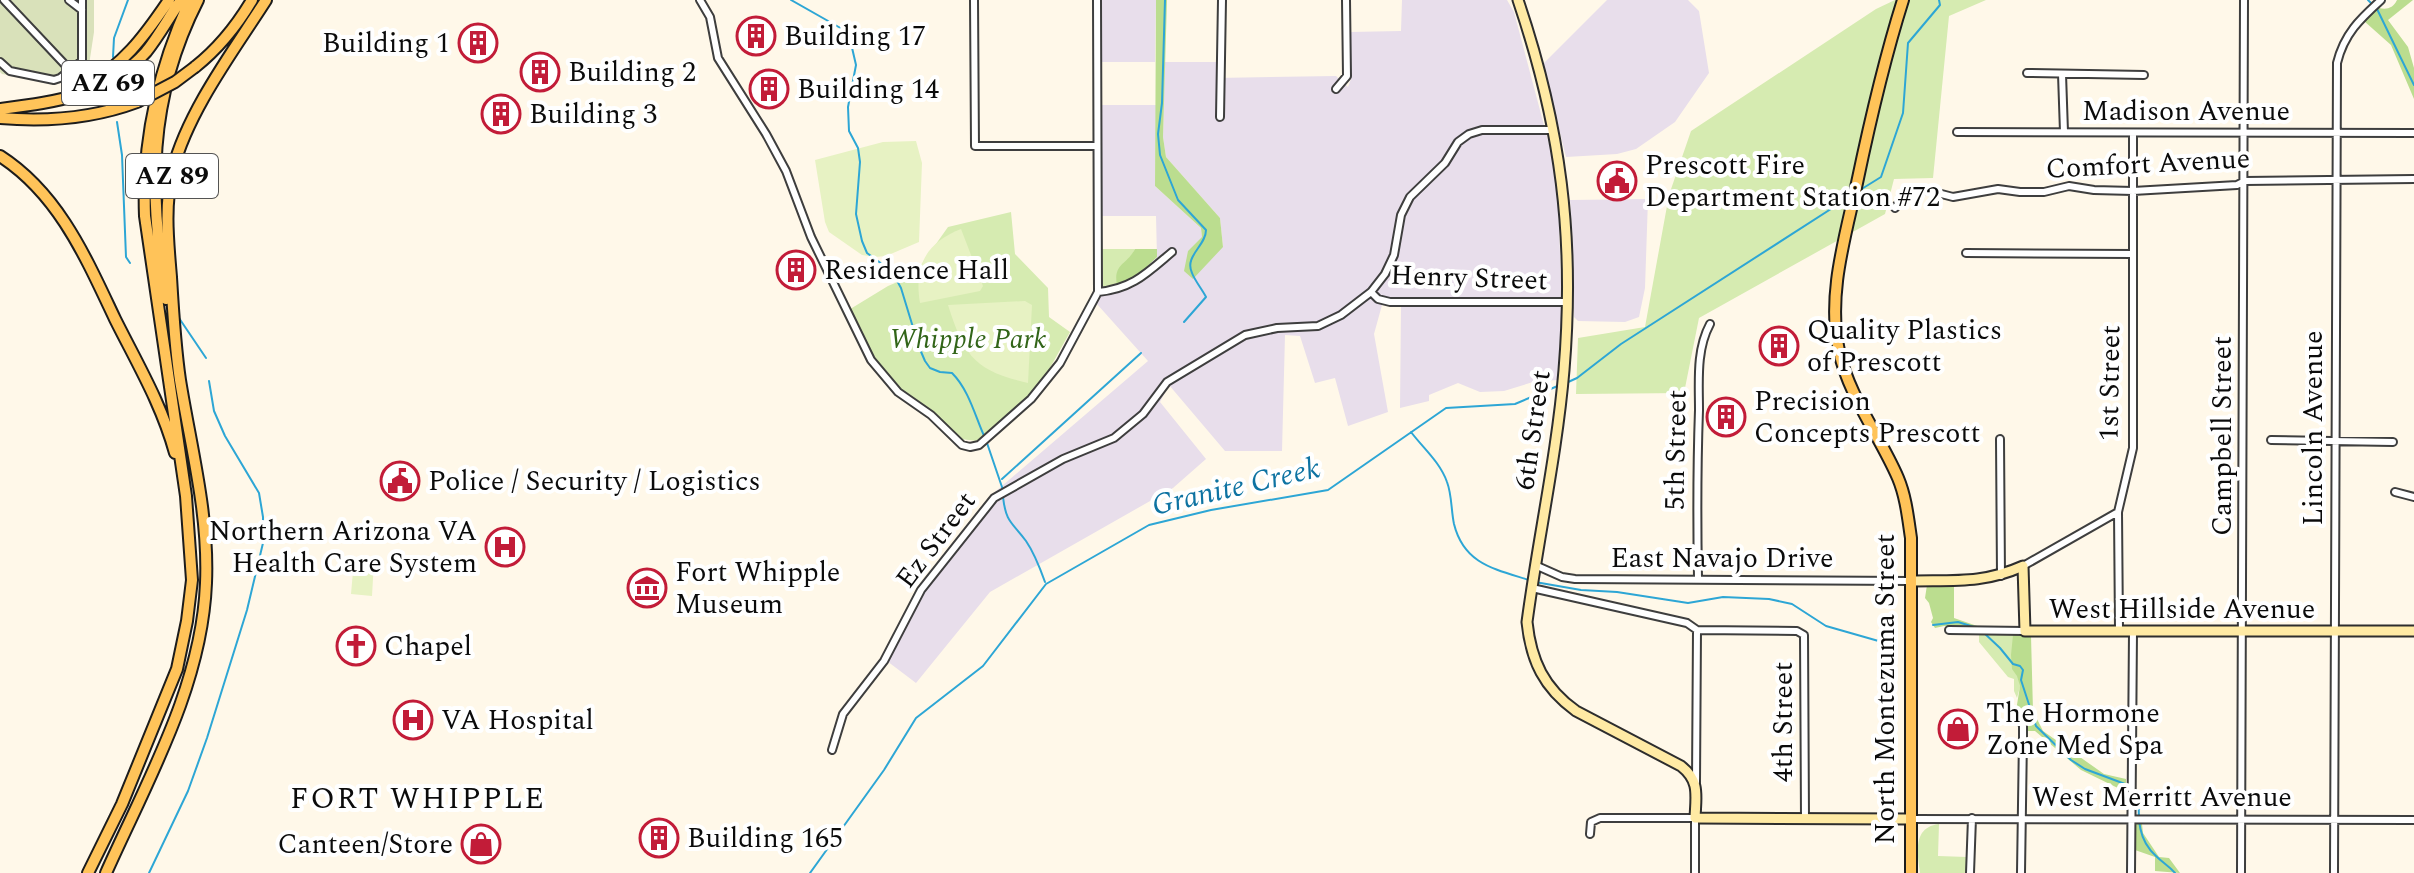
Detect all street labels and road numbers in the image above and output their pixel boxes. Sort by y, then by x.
road number: AZ 69 [62,61,154,105]
street label: Madison Avenue [2082,90,2290,133]
street label: Comfort Avenue [2045,137,2251,191]
road number: AZ 89 [126,154,218,198]
street label: Henry Street [1390,254,1549,302]
street label: 1st Street [2087,324,2133,441]
street label: Lincoln Avenue [2292,330,2335,526]
street label: Campbell Street [2201,336,2244,536]
street label: 6th Street [1503,367,1563,493]
street label: 5th Street [1653,389,1699,511]
street label: Ez Street [885,482,987,598]
street label: North Montezuma Street [1864,533,1907,844]
street label: East Navajo Drive [1610,537,1834,580]
street label: West Hillside Avenue [2049,588,2315,631]
street label: 4th Street [1762,662,1805,782]
street label: West Merritt Avenue [2032,776,2292,819]

